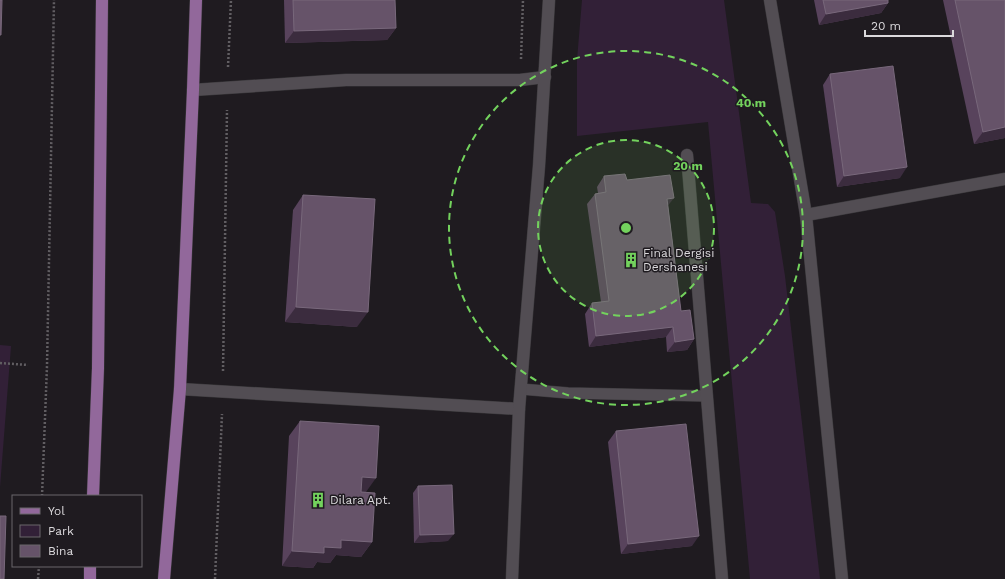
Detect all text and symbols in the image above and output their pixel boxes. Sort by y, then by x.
scale bar [865,12,953,38]
text: 20 m [871,19,901,33]
text: 40 m [736,96,766,110]
text: 20 m [673,159,703,173]
centre of rings [619,221,633,235]
place label: Final Dergisi Dershanesi [643,246,714,274]
building icon: Final Dergisi Dershanesi [622,251,640,269]
building icon: Dilara Apt. [309,491,327,509]
place label: Dilara Apt. [330,493,391,507]
legend [12,495,142,567]
text: Yol [48,504,65,518]
text: Park [48,524,74,538]
text: Bina [48,544,73,558]

